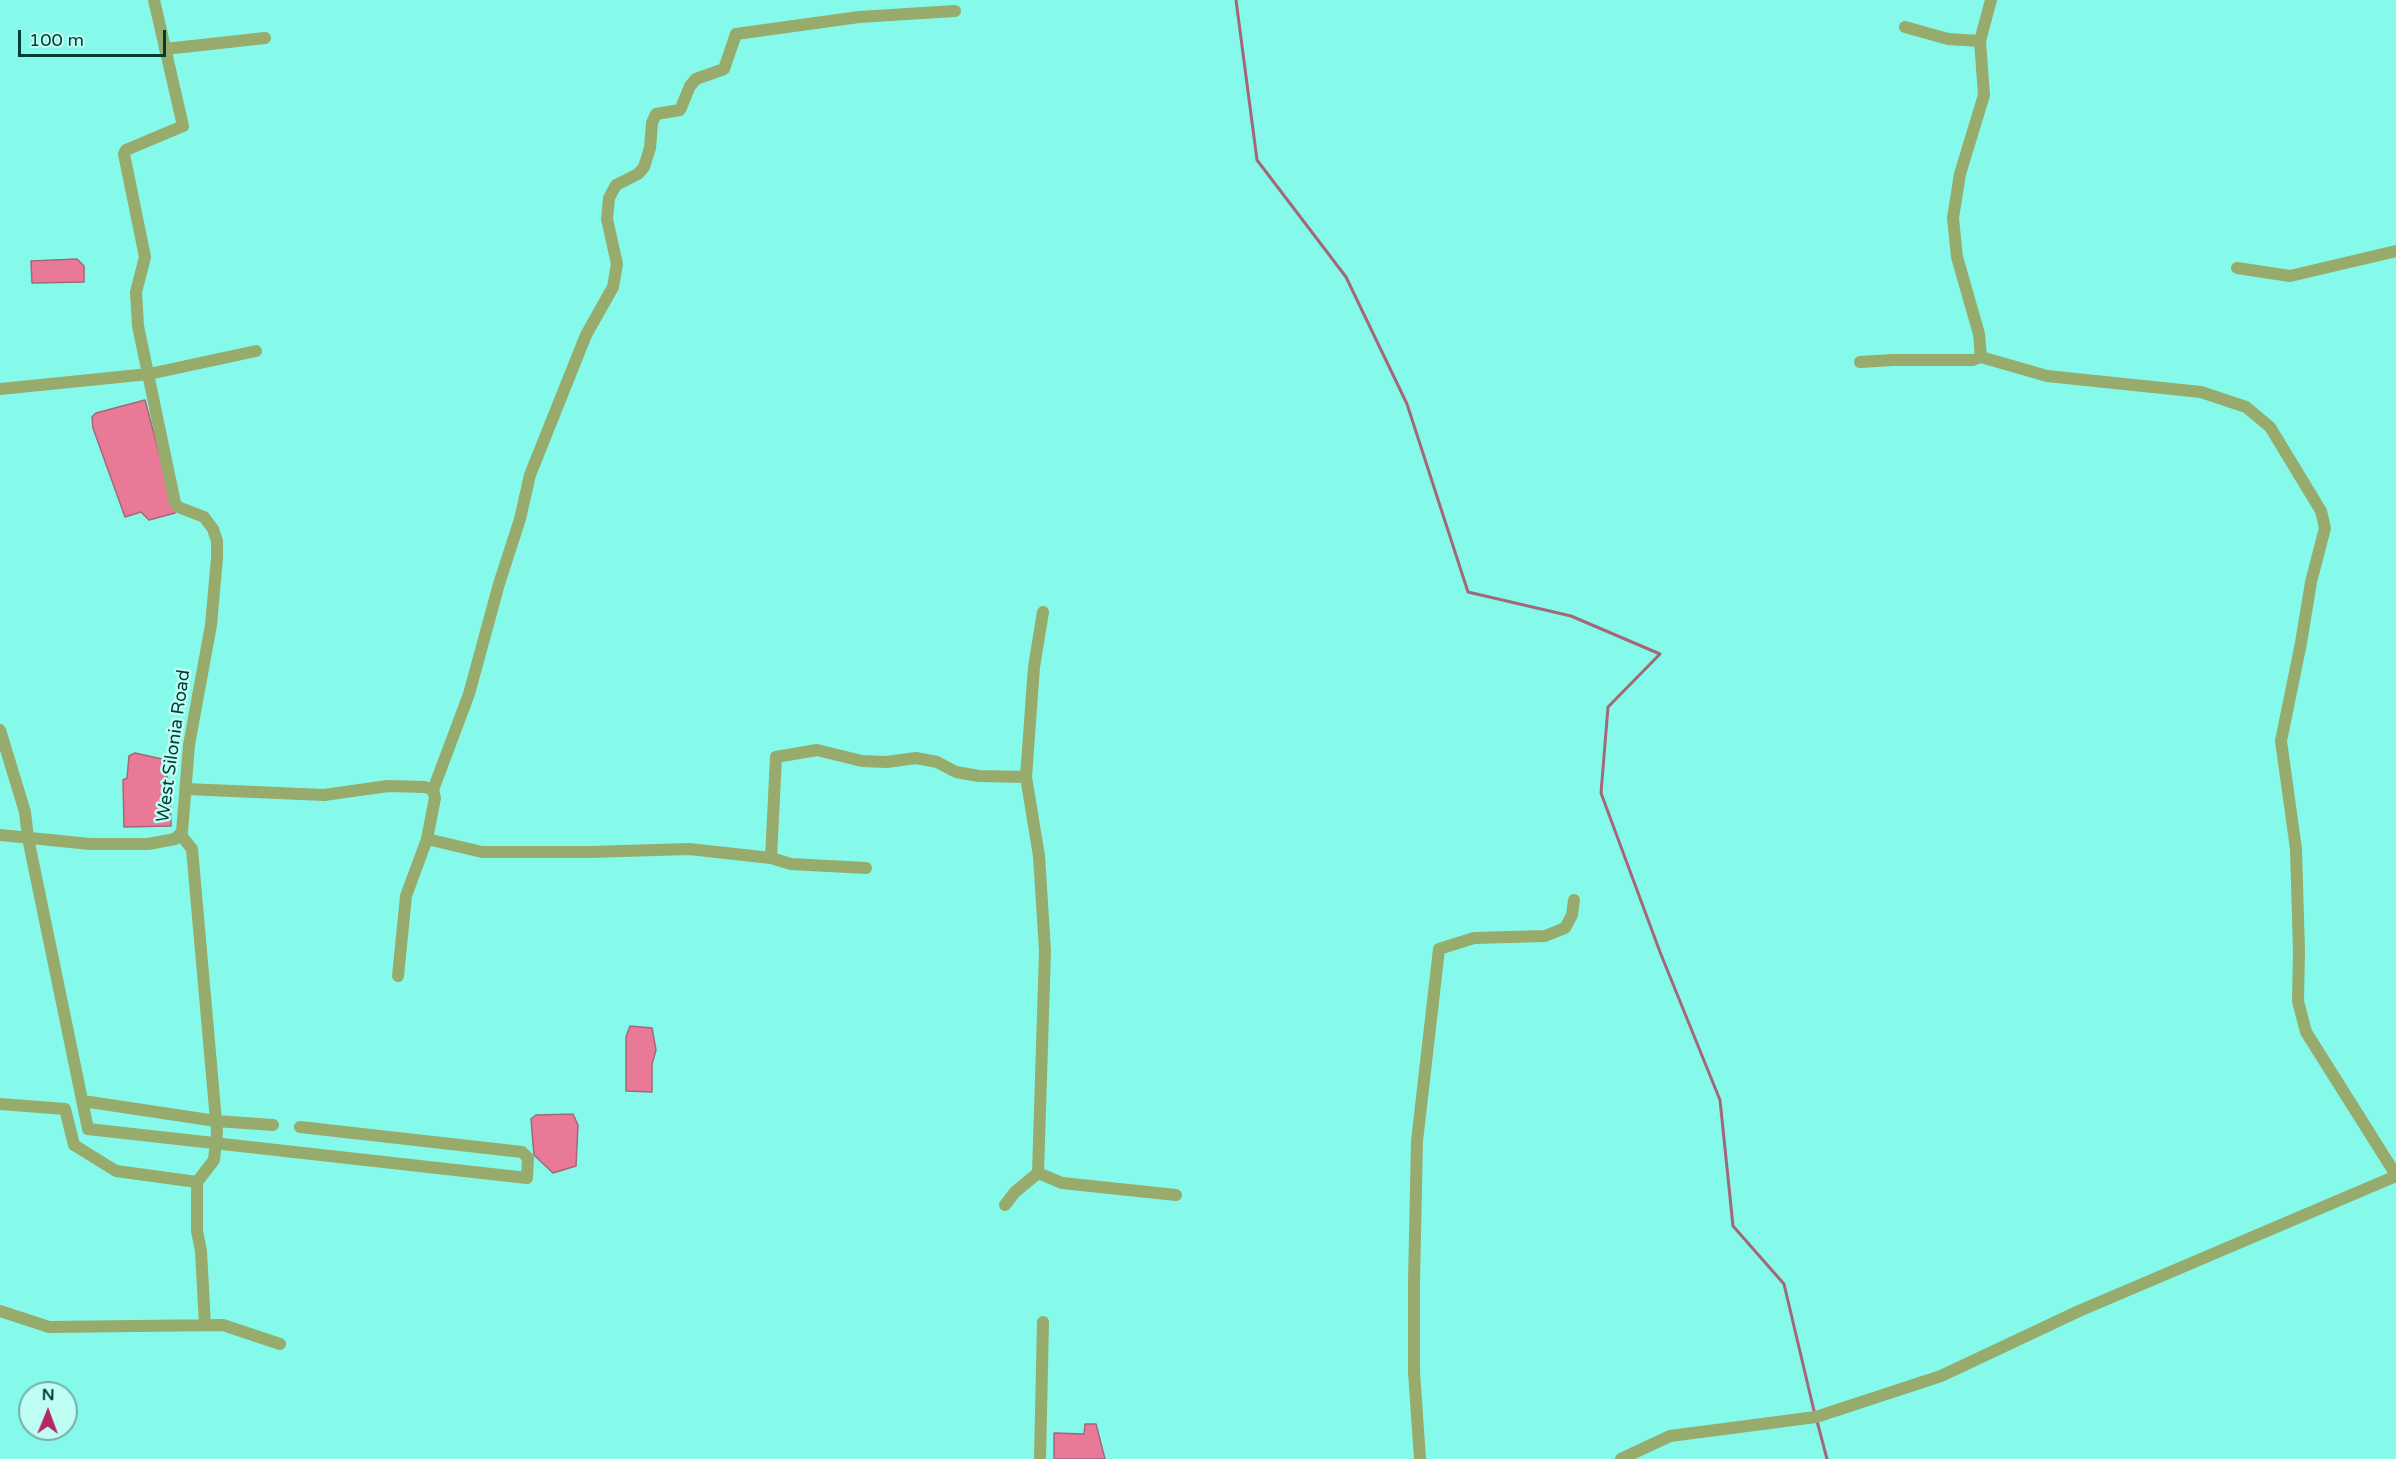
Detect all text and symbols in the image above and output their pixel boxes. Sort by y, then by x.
scale bar [21,18,170,56]
text: 100 m [29,29,84,51]
street label: West Silonia Road [153,668,195,824]
north arrow [18,1381,78,1441]
text: N [42,1385,55,1405]

